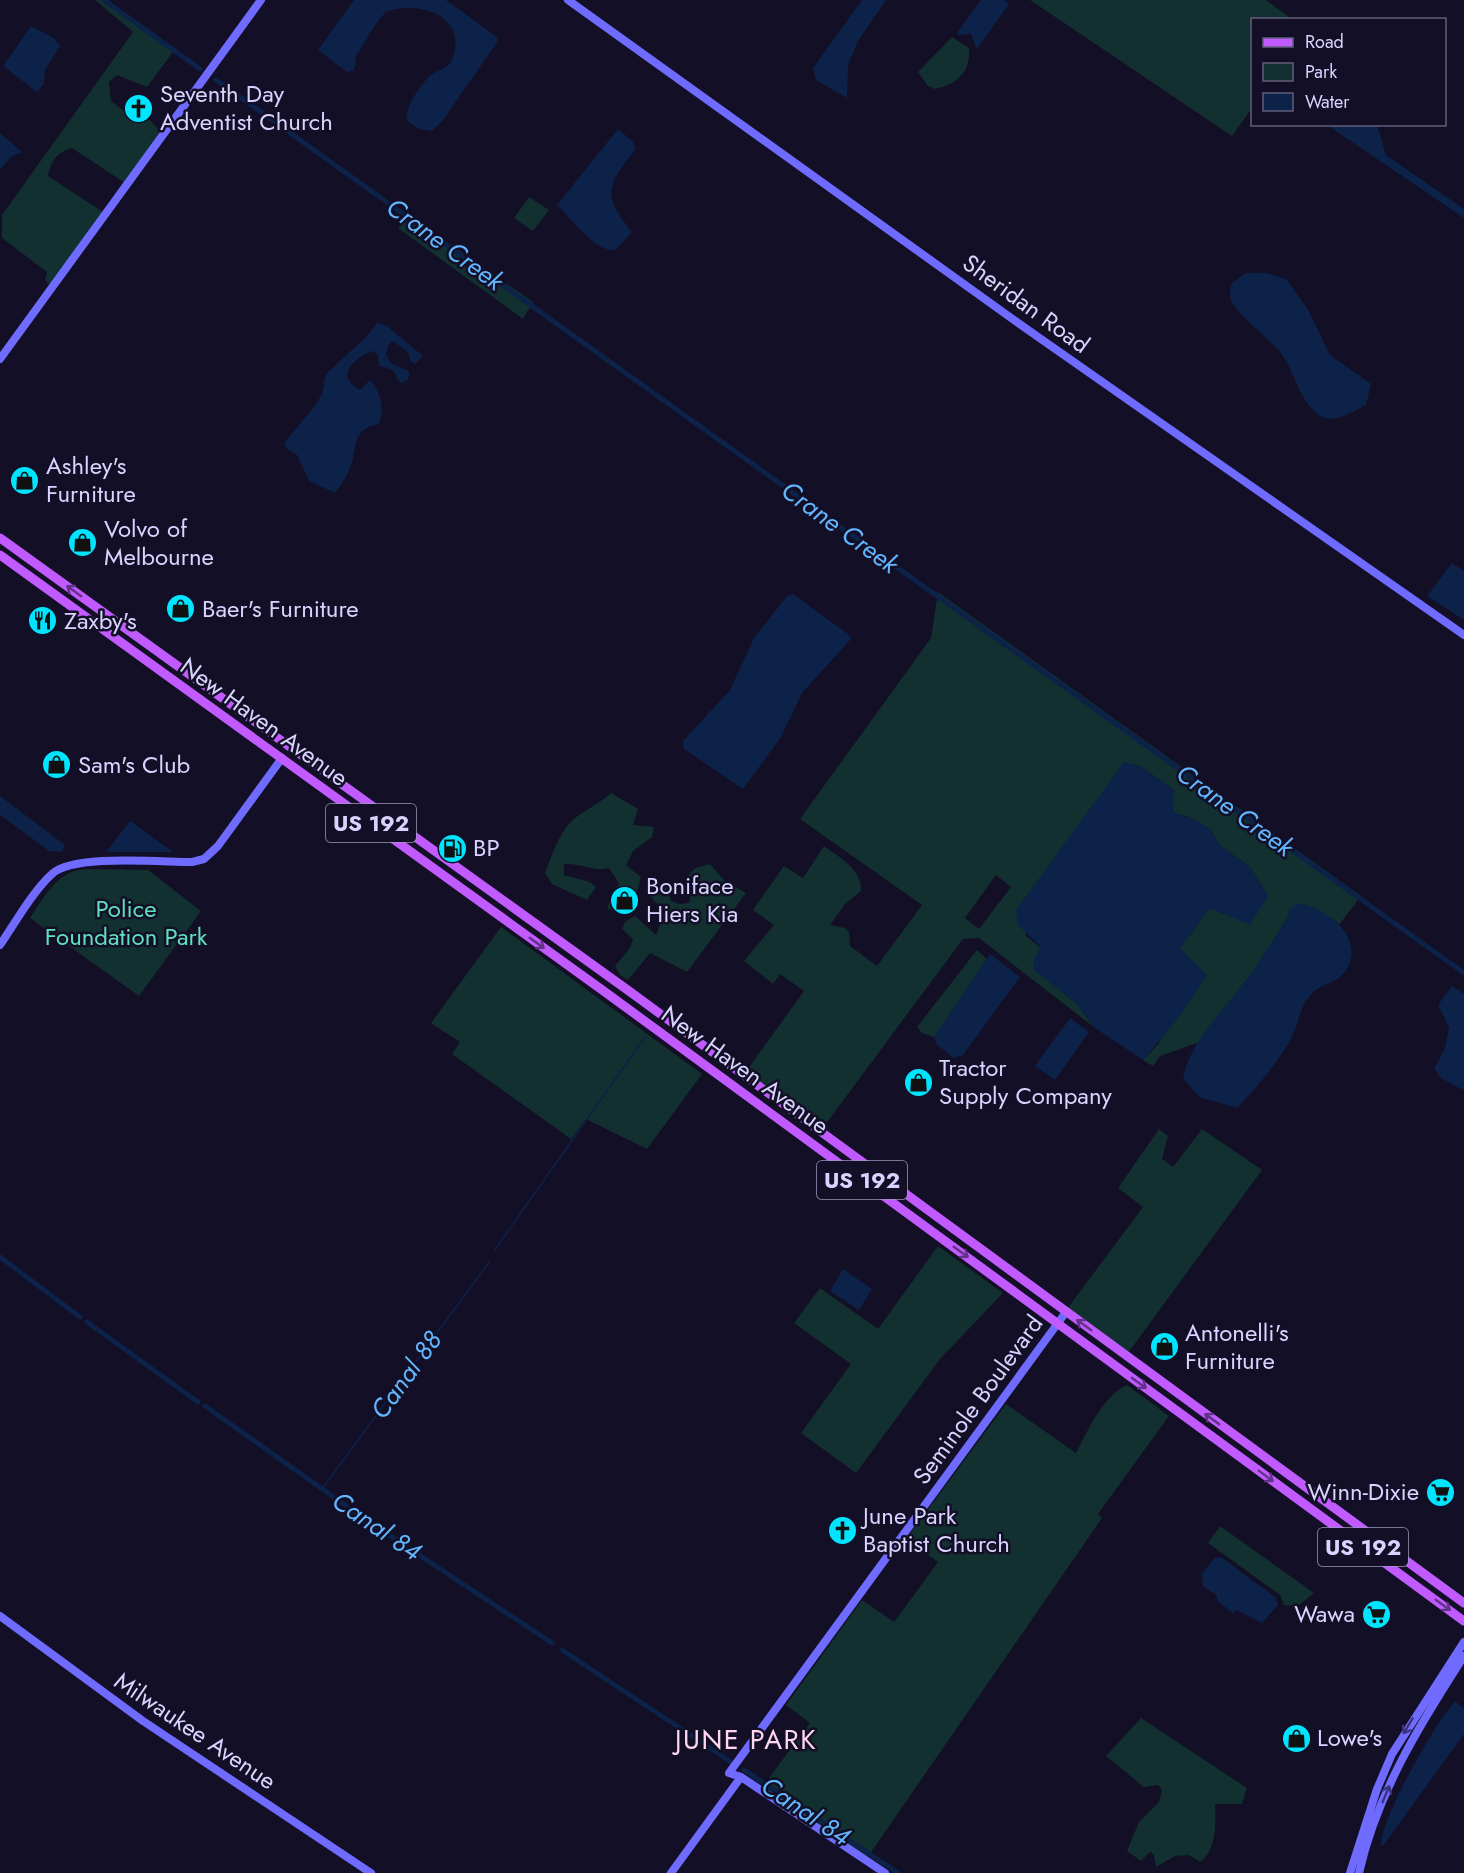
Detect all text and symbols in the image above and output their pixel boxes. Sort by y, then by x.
legend [1251,18,1446,126]
text: Road [1305,29,1344,55]
text: Park [1305,59,1337,85]
place label: Seventh Day Adventist Church [160,76,333,139]
text: Water [1305,89,1350,115]
church icon: Seventh Day Adventist Church [123,92,155,124]
water label: Crane Creek [378,188,513,301]
street label: Sheridan Road [956,246,1097,362]
place label: Ashley's Furniture [46,448,136,511]
shop icon: Ashley's Furniture [9,464,41,496]
water label: Crane Creek [773,471,908,584]
place label: Volvo of Melbourne [104,511,214,574]
shop icon: Volvo of Melbourne [67,527,99,559]
one-way arrow [67,585,83,598]
place label: Baer's Furniture [202,591,359,626]
shop icon: Baer's Furniture [165,593,197,625]
place label: Zaxby's [64,603,137,638]
restaurant icon: Zaxby's [27,605,59,637]
street label: New Haven Avenue [173,649,355,794]
place label: Sam's Club [78,747,190,782]
shop icon: Sam's Club [41,749,73,781]
water label: Crane Creek [1168,754,1303,867]
road number: US 192 [326,804,416,842]
place label: BP [473,830,500,865]
fuel station icon: BP [436,832,468,864]
place label: Boniface Hiers Kia [646,868,738,931]
shop icon: Boniface Hiers Kia [609,884,641,916]
park label: Police Foundation Park [45,891,208,954]
one-way arrow [529,937,545,949]
street label: New Haven Avenue [654,997,836,1142]
place label: Tractor Supply Company [939,1050,1112,1113]
shop icon: Tractor Supply Company [902,1066,934,1098]
road number: US 192 [817,1161,907,1199]
one-way arrow [953,1246,969,1259]
street label: Seminole Boulevard [904,1308,1051,1492]
place label: Antonelli's Furniture [1185,1315,1289,1378]
one-way arrow [1076,1319,1092,1331]
water label: Canal 88 [361,1323,451,1427]
shop icon: Antonelli's Furniture [1148,1331,1180,1363]
one-way arrow [1131,1376,1147,1389]
one-way arrow [1205,1412,1221,1425]
one-way arrow [1258,1470,1274,1482]
place label: Winn-Dixie [1308,1474,1419,1509]
supermarket icon: Winn-Dixie [1424,1476,1456,1508]
water label: Canal 84 [324,1482,430,1570]
place label: June Park Baptist Church [860,1498,1010,1561]
church icon: June Park Baptist Church [826,1514,858,1546]
road number: US 192 [1318,1528,1408,1566]
place label: Wawa [1294,1596,1355,1631]
supermarket icon: Wawa [1360,1598,1392,1630]
one-way arrow [1434,1599,1450,1612]
street label: Milwaukee Avenue [107,1663,283,1798]
one-way arrow [1402,1717,1414,1734]
district label: JUNE PARK [672,1720,817,1759]
place label: Lowe's [1317,1720,1382,1755]
shop icon: Lowe's [1280,1722,1312,1754]
water label: Canal 84 [753,1767,859,1855]
one-way arrow [1380,1786,1392,1804]

